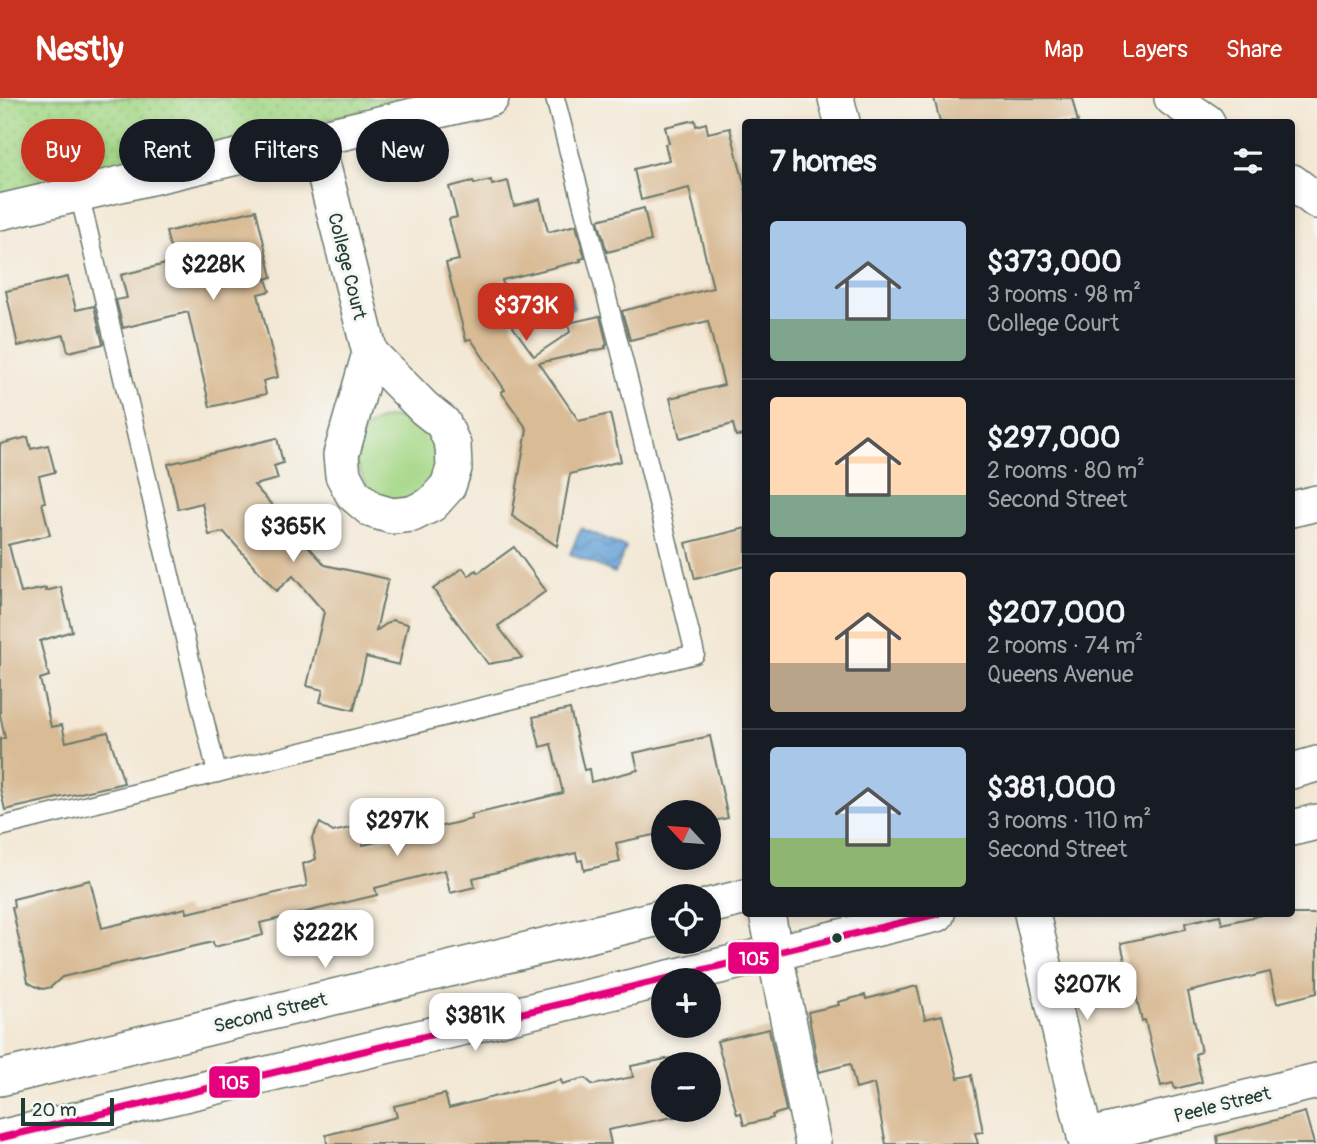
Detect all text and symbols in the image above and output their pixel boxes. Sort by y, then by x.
text: Nestly [35,29,124,70]
text: Map [1044,35,1084,64]
text: Layers [1122,35,1188,64]
text: Share [1226,35,1282,64]
chip: Buy [21,119,105,182]
chip: Rent [119,119,215,182]
chip: Filters [229,119,342,182]
chip: New [356,119,449,182]
icon: filters [1229,142,1267,180]
text: 7 homes [770,143,877,180]
street label: College Court [322,210,372,323]
pin: $228K [164,242,262,302]
text: $373,000 [987,243,1122,280]
icon: home [826,249,910,333]
text: $228K [181,250,245,279]
text: 3 rooms · 98 m² [987,280,1141,309]
pin: $373K [477,284,575,343]
text: $373K [494,291,558,320]
text: College Court [987,309,1119,338]
text: $297,000 [987,419,1120,456]
icon: home [826,425,910,509]
text: 2 rooms · 80 m² [987,456,1145,485]
text: Second Street [987,485,1127,514]
pin: $365K [244,504,342,564]
text: $365K [260,512,326,541]
text: $207,000 [987,594,1125,631]
icon: home [826,600,910,684]
text: 2 rooms · 74 m² [987,631,1143,660]
text: Queens Avenue [987,660,1133,689]
text: $381,000 [987,769,1116,806]
icon: home [826,775,910,859]
pin: $297K [348,798,446,858]
north arrow [651,800,721,870]
map controls [651,800,721,1122]
text: $297K [365,806,429,835]
text: 3 rooms · 110 m² [987,806,1151,835]
text: Second Street [987,835,1127,864]
button: locate [651,884,721,954]
pin: $222K [276,910,374,970]
text: $222K [293,918,357,947]
unlabelled marker [830,931,844,945]
line badge: 105 [727,941,780,975]
text: 105 [739,947,769,971]
pin: $207K [1038,962,1136,1022]
button: + [651,968,721,1038]
text: $207K [1053,970,1121,999]
street label: Second Street [211,987,330,1039]
pin: $381K [426,993,524,1053]
text: $381K [445,1001,505,1030]
button: − [651,1052,721,1122]
line badge: 105 [208,1065,261,1099]
text: 105 [219,1071,249,1095]
street label: Peele Street [1171,1081,1273,1129]
scale bar [21,1095,114,1127]
text: 20 m [32,1098,77,1122]

